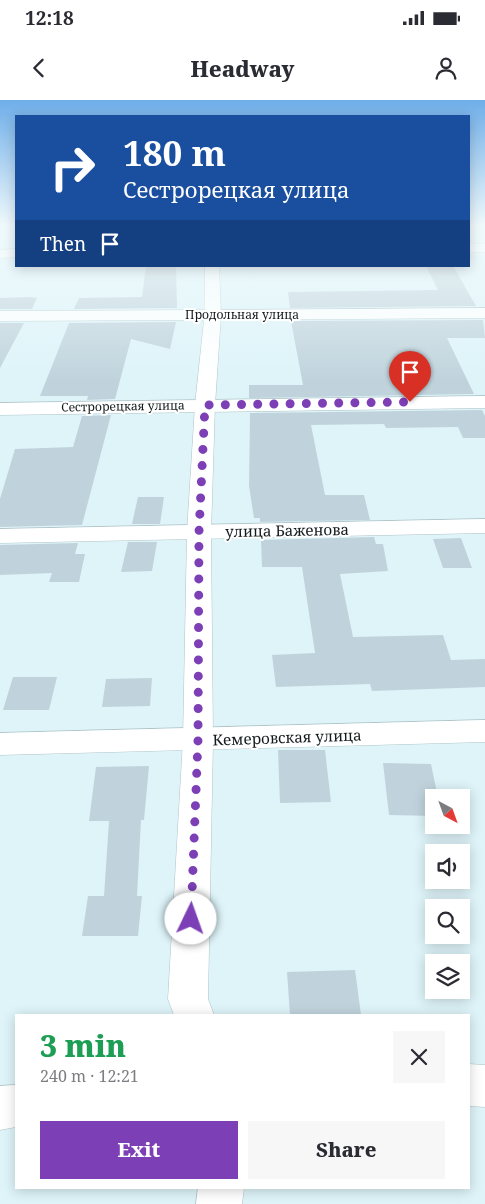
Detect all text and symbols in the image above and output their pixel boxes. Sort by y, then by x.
text: 12:18 [25,5,74,31]
text: Headway [191,53,294,83]
icon: back [25,54,53,82]
icon: person [432,54,460,82]
text: 180 m [123,129,226,176]
icon: right [40,135,105,200]
text: Сестрорецкая улица [123,174,350,204]
icon: arrive [96,230,124,258]
text: Then [40,231,86,257]
street label: Продольная улица [185,306,299,323]
pin [389,351,431,402]
icon: arrive [396,358,424,386]
street label: Сестрорецкая улица [61,396,185,416]
street label: улица Баженова [225,519,349,541]
street label: Кемеровская улица [212,724,362,750]
north arrow [425,789,470,834]
map controls [425,789,470,999]
button: sound [425,844,470,889]
position arrow [164,892,216,944]
button: search [425,899,470,944]
button: layers [425,954,470,999]
text: 3 min [40,1025,126,1066]
button: close [393,1031,445,1083]
text: 240 m · 12:21 [40,1065,139,1087]
button: Exit [40,1121,238,1179]
button: Share [248,1121,445,1179]

